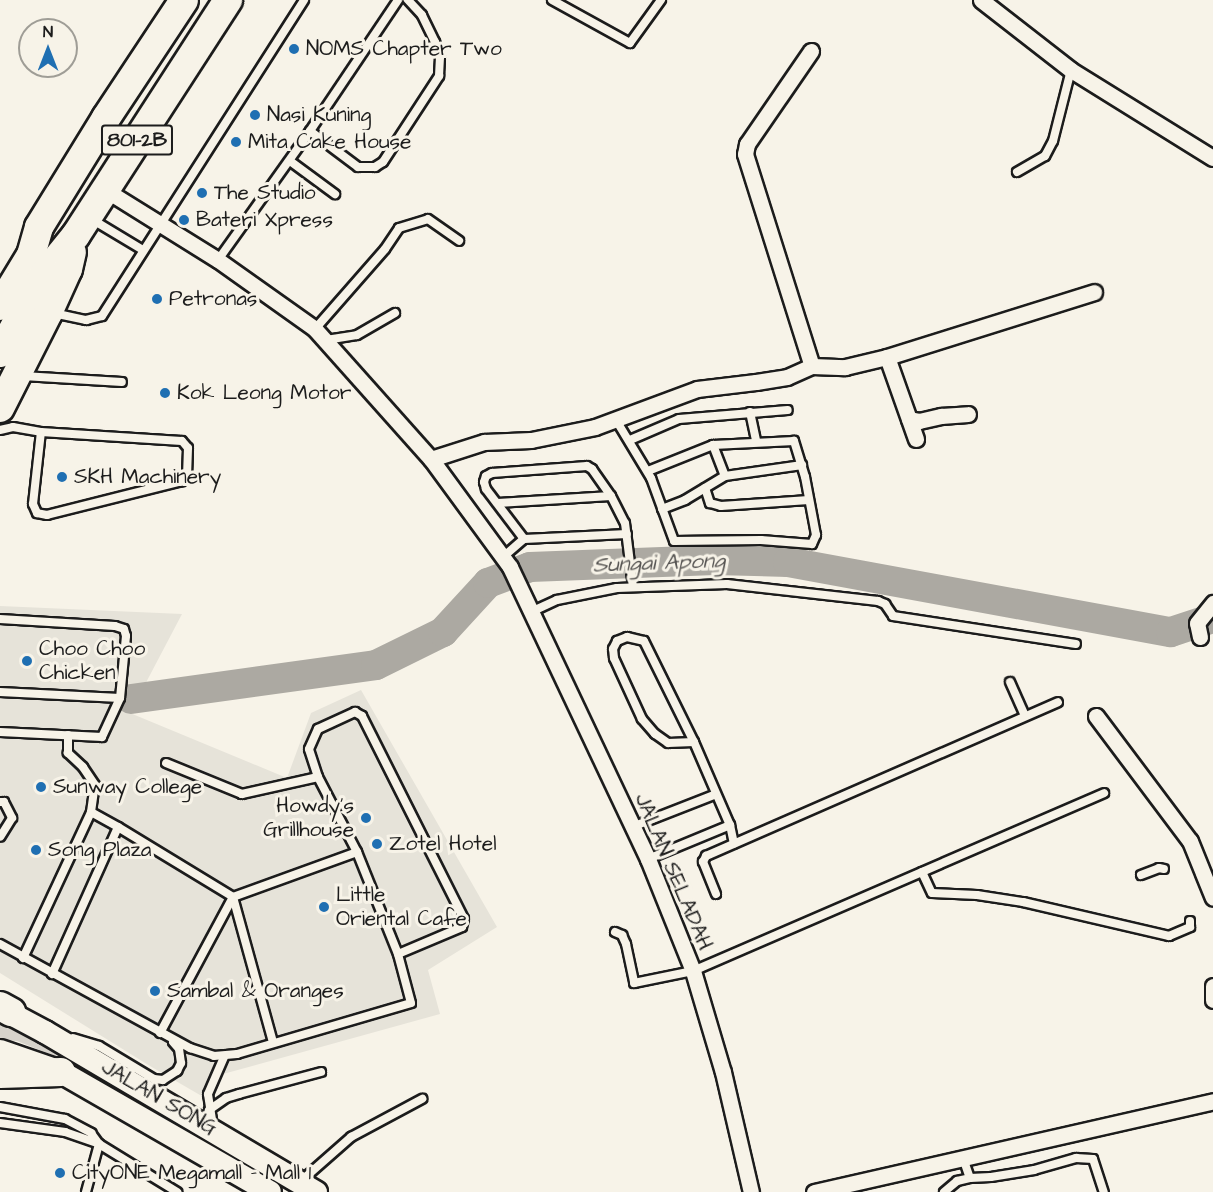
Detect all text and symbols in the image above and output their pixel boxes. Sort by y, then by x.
north arrow [18,18,78,78]
text: N [43,21,53,43]
place label: NOMS Chapter Two [306,36,502,62]
marker: NOMS Chapter Two [287,42,301,56]
place label: Nasi Kuning [267,102,371,128]
marker: Nasi Kuning [248,108,262,122]
road number: 801-2B [100,123,174,157]
place label: Mita Cake House [248,129,411,155]
marker: Mita Cake House [229,135,243,149]
place label: The Studio [214,180,316,206]
marker: The Studio [195,186,209,200]
place label: Bateri Xpress [196,207,333,233]
marker: Bateri Xpress [177,213,191,227]
place label: Petronas [169,286,257,312]
marker: Petronas [150,292,164,306]
place label: Kok Leong Motor [177,380,351,406]
marker: Kok Leong Motor [158,386,172,400]
place label: SKH Machinery [74,464,221,490]
marker: SKH Machinery [55,470,69,484]
water label: Sungai Apong [593,548,725,578]
place label: Choo Choo Chicken [39,636,145,686]
marker: Choo Choo Chicken [20,654,34,668]
place label: Sunway College [53,774,202,800]
marker: Sunway College [34,780,48,794]
street label: JALAN SELADAH [629,790,717,954]
place label: Howdy's Grillhouse [263,793,354,843]
marker: Howdy's Grillhouse [359,811,373,825]
place label: Zotel Hotel [389,831,497,857]
place label: Song Plaza [48,837,152,863]
marker: Zotel Hotel [370,837,384,851]
marker: Song Plaza [29,843,43,857]
place label: Little Oriental Cafe [336,882,467,932]
marker: Little Oriental Cafe [317,900,331,914]
place label: Sambal & Oranges [167,978,344,1004]
marker: Sambal & Oranges [148,984,162,998]
street label: JALAN SONG [97,1055,221,1141]
place label: CityONE Megamall - Mall 1 [72,1160,311,1186]
marker: CityONE Megamall - Mall 1 [53,1166,67,1180]

